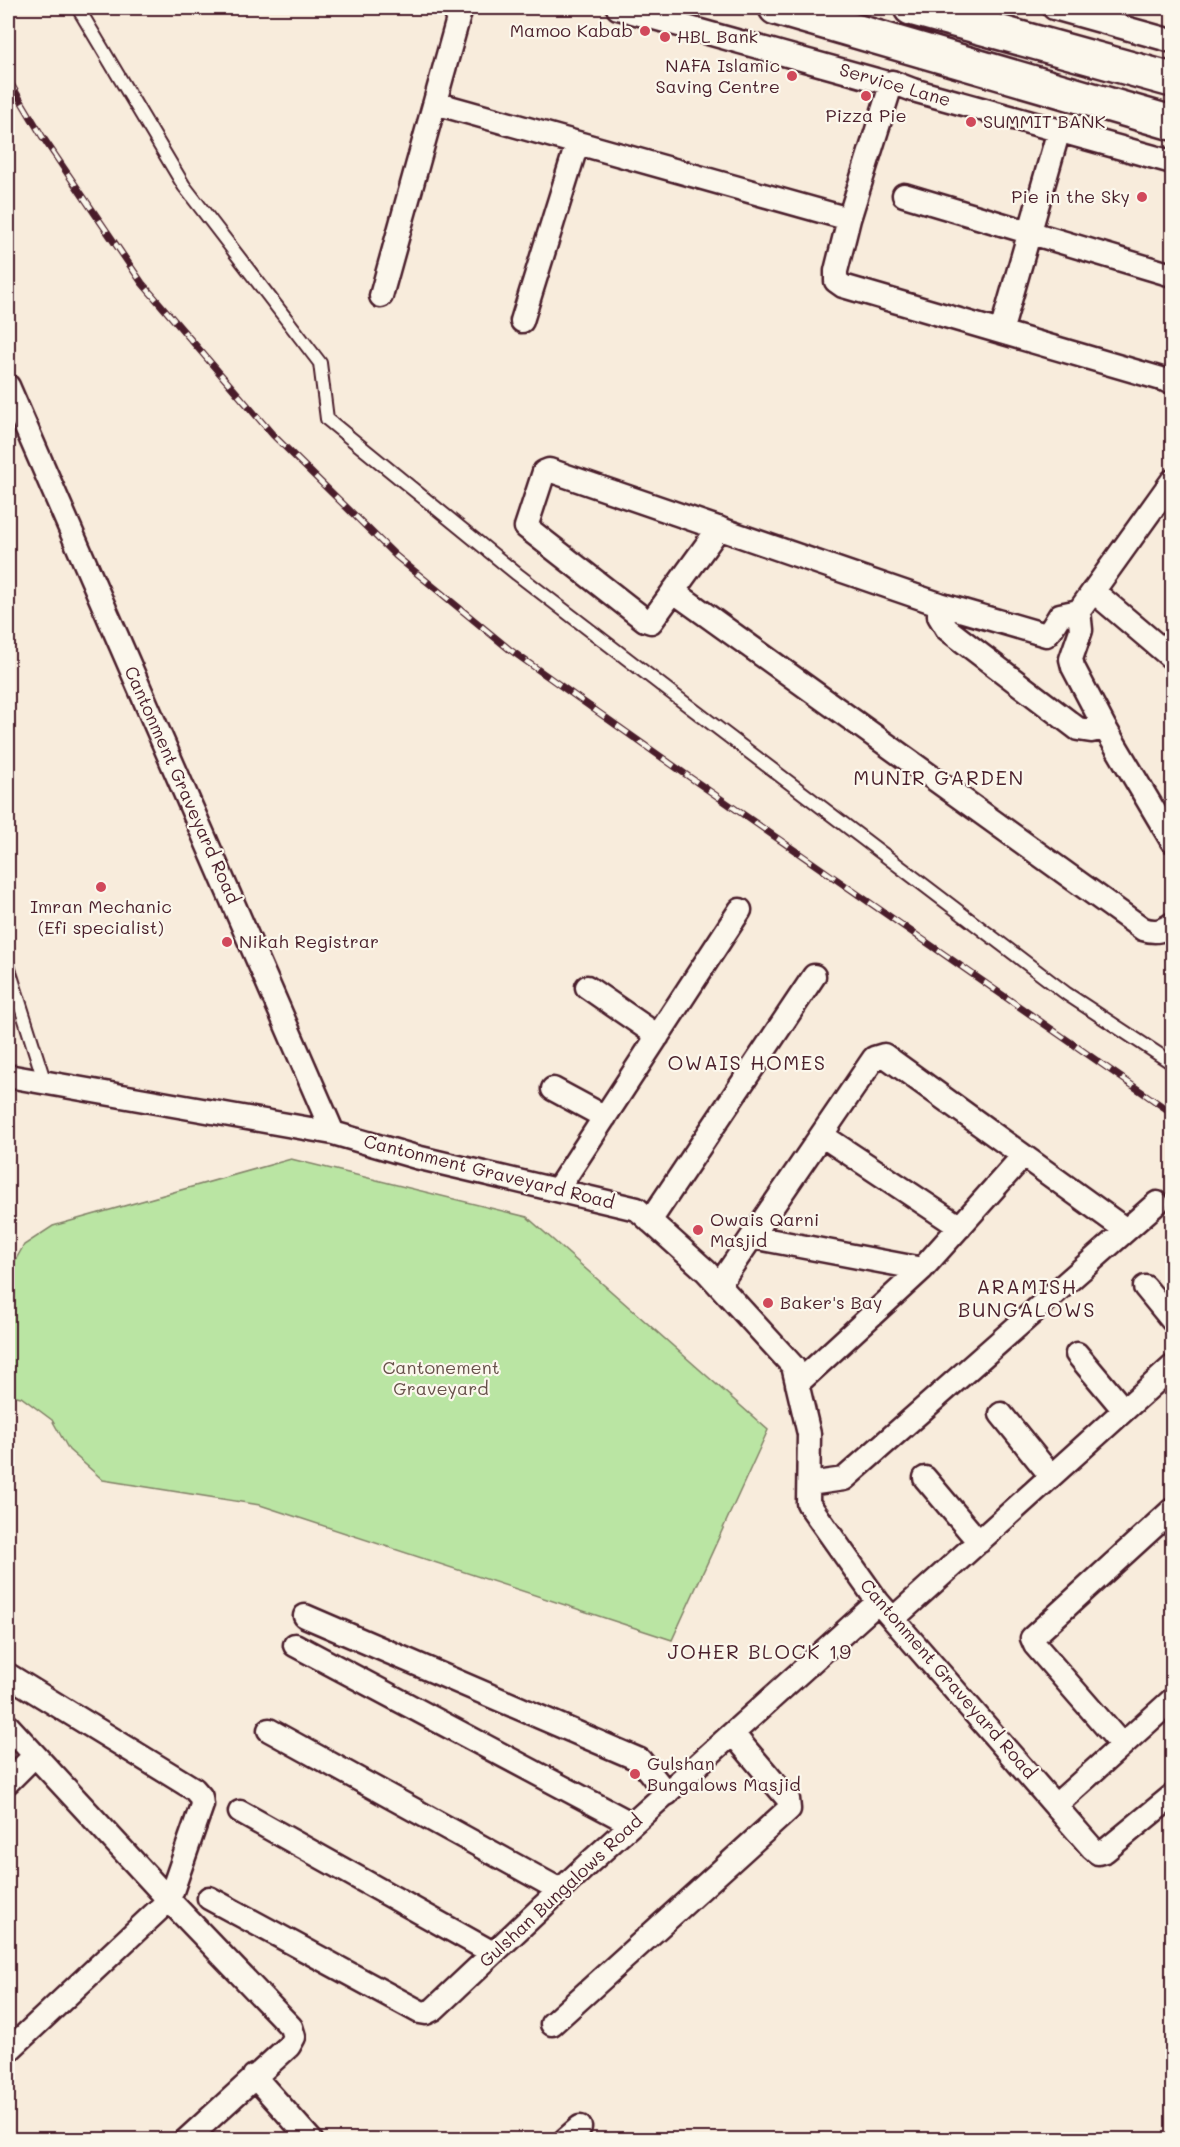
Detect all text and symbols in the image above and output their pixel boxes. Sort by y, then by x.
place label: Mamoo Kabab [510,18,633,42]
marker: Mamoo Kabab [638,24,652,38]
place label: HBL Bank [677,24,758,48]
marker: HBL Bank [658,30,672,44]
place label: NAFA Islamic Saving Centre [655,53,780,98]
street label: Service Lane [837,57,954,111]
marker: NAFA Islamic Saving Centre [785,69,799,83]
marker: Pizza Pie [859,89,873,103]
place label: Pizza Pie [825,103,907,127]
place label: SUMMIT BANK [983,109,1105,133]
marker: SUMMIT BANK [964,115,978,129]
place label: Pie in the Sky [1011,184,1130,208]
marker: Pie in the Sky [1135,190,1149,204]
street label: Cantonment Graveyard Road [120,662,246,907]
district label: MUNIR GARDEN [853,764,1025,790]
marker: Imran Mechanic (Efi specialist) [94,880,108,894]
place label: Imran Mechanic (Efi specialist) [30,894,172,939]
place label: Nikah Registrar [239,929,379,953]
marker: Nikah Registrar [220,935,234,949]
district label: OWAIS HOMES [668,1049,826,1075]
street label: Cantonment Graveyard Road [361,1128,617,1214]
place label: Owais Qarni Masjid [710,1207,819,1252]
marker: Owais Qarni Masjid [691,1223,705,1237]
district label: ARAMISH BUNGALOWS [958,1273,1096,1322]
place label: Baker's Bay [780,1290,882,1314]
marker: Baker's Bay [761,1296,775,1310]
park label: Cantonement Graveyard [382,1355,500,1400]
street label: Cantonment Graveyard Road [855,1573,1042,1783]
district label: JOHER BLOCK 19 [667,1638,853,1664]
place label: Gulshan Bungalows Masjid [647,1751,801,1796]
marker: Gulshan Bungalows Masjid [628,1767,642,1781]
street label: Gulshan Bungalows Road [474,1808,647,1972]

